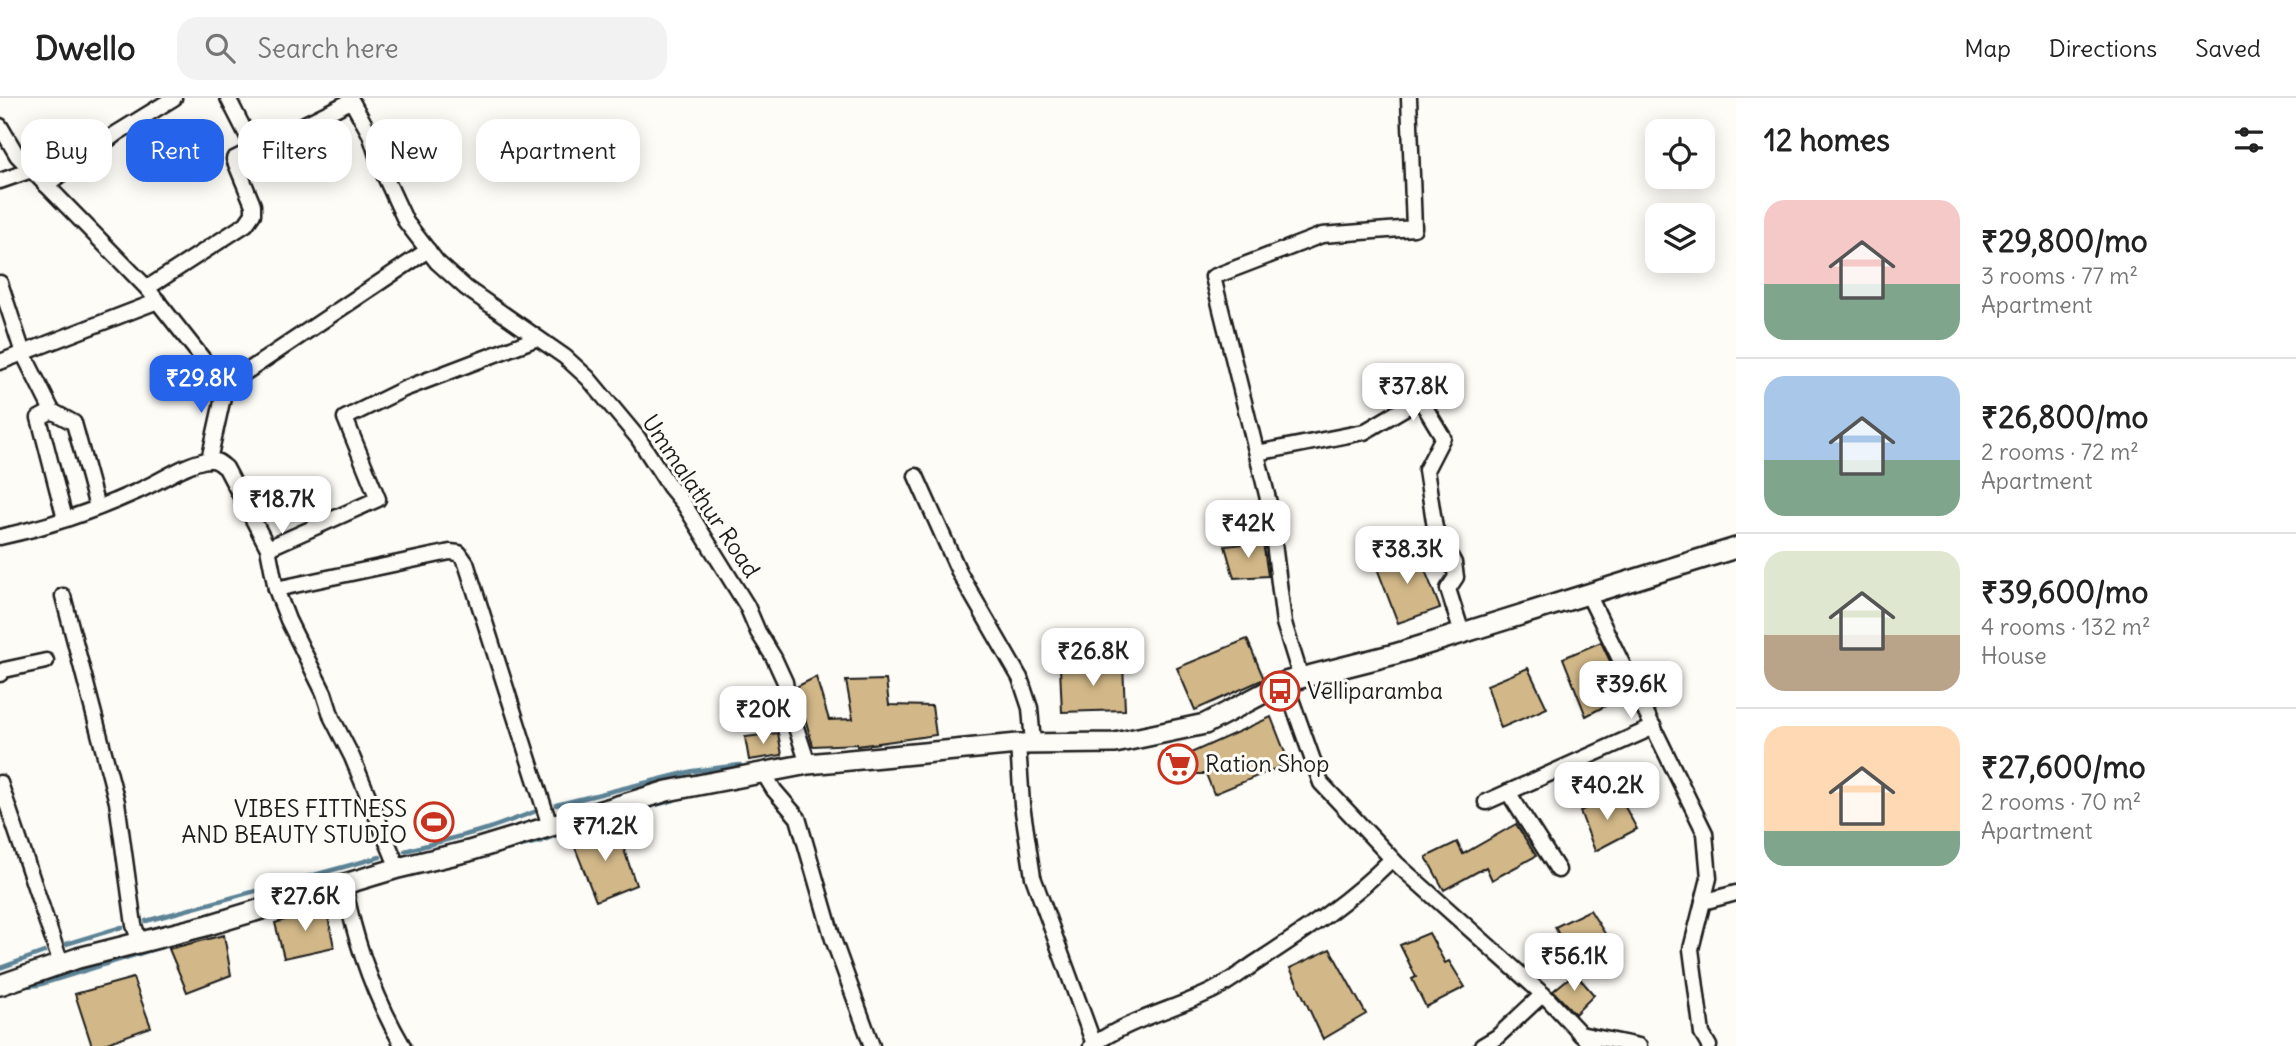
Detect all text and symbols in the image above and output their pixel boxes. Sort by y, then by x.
search box [177,17,667,80]
text: Dwello [35,27,135,69]
icon: search [201,29,239,67]
text: Search here [257,32,398,65]
text: Map [1964,33,2011,63]
text: Directions [2049,33,2157,63]
text: Saved [2195,33,2261,63]
chip: Buy [21,119,112,182]
chip: Rent [126,119,224,182]
chip: Filters [238,119,352,182]
chip: New [366,119,462,182]
chip: Apartment [476,119,640,182]
map controls [1645,119,1715,273]
button: locate [1645,119,1715,189]
text: 12 homes [1764,121,1890,159]
icon: filters [2230,121,2268,159]
button: layers [1645,203,1715,273]
text: ₹29,800/mo [1981,222,2148,260]
icon: home [1820,228,1904,312]
text: 3 rooms · 77 m² [1981,261,2138,290]
text: Apartment [1981,290,2093,319]
pin: ₹29.8K [144,356,258,415]
text: ₹29.8K [166,363,236,392]
pin: ₹37.8K [1356,364,1470,423]
text: ₹37.8K [1378,371,1448,400]
text: ₹26,800/mo [1981,398,2148,436]
icon: home [1820,404,1904,488]
street label: Ummalathur Road [636,409,767,583]
text: 2 rooms · 72 m² [1981,437,2139,466]
text: Apartment [1981,466,2093,495]
pin: ₹18.7K [225,476,339,536]
text: ₹18.7K [249,484,315,513]
pin: ₹42K [1207,500,1289,560]
text: ₹42K [1221,508,1275,537]
pin: ₹38.3K [1350,526,1464,586]
text: ₹38.3K [1371,534,1443,563]
text: ₹39,600/mo [1981,573,2148,611]
icon: home [1820,579,1904,663]
text: 4 rooms · 132 m² [1981,612,2151,641]
pin: ₹26.8K [1036,628,1150,688]
text: ₹26.8K [1057,636,1129,665]
text: House [1981,641,2047,670]
pin: ₹39.6K [1574,662,1688,721]
text: ₹39.6K [1595,669,1667,698]
bus stop icon: Velliparamba [1259,670,1301,712]
place label: Velliparamba [1307,676,1443,705]
pin: ₹20K [722,686,804,746]
text: ₹20K [735,694,791,723]
supermarket icon: Ration Shop [1157,743,1199,785]
text: ₹27,600/mo [1981,748,2146,786]
place label: Ration Shop [1205,749,1329,778]
icon: home [1820,754,1904,838]
pin: ₹40.2K [1550,762,1664,822]
text: ₹40.2K [1570,770,1644,799]
text: 2 rooms · 70 m² [1981,787,2141,816]
place label: VIBES FITTNESS AND BEAUTY STUDIO [181,794,407,849]
sports icon: VIBES FITTNESS AND BEAUTY STUDIO [413,801,455,843]
pin: ₹71.2K [548,804,662,863]
text: ₹71.2K [572,811,638,840]
text: Apartment [1981,816,2093,845]
pin: ₹27.6K [248,874,362,933]
text: ₹27.6K [270,881,340,910]
pin: ₹56.1K [1517,934,1631,993]
text: ₹56.1K [1541,941,1607,970]

